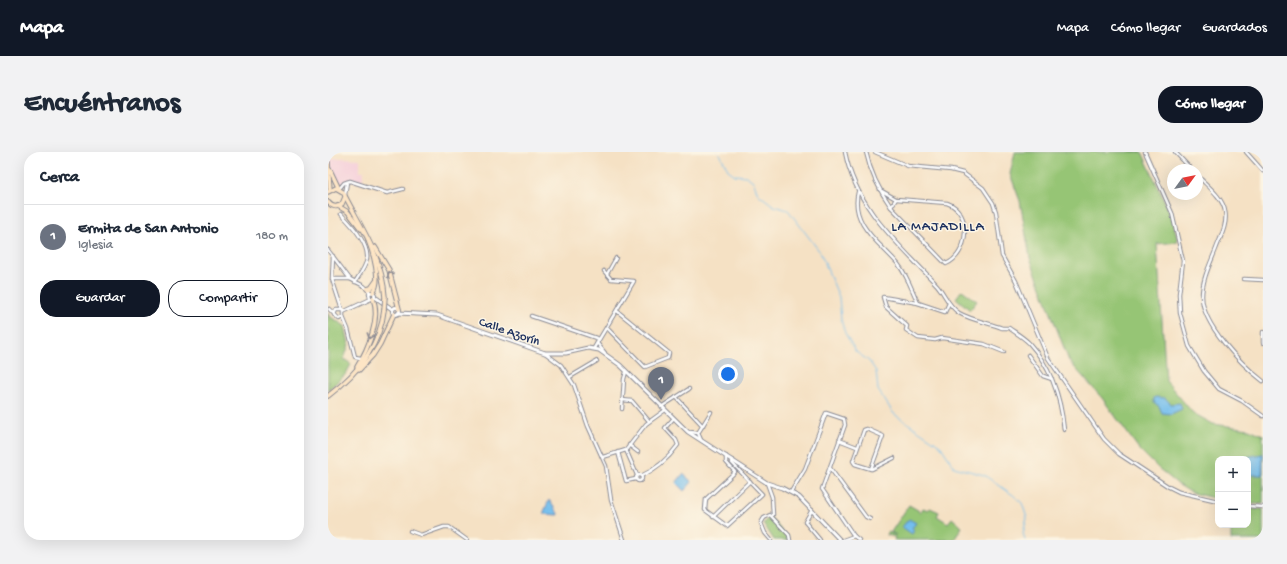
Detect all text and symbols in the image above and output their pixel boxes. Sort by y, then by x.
text: Mapa [20,17,64,40]
text: Mapa [1057,20,1089,37]
text: Cómo llegar [1111,20,1180,37]
text: Guardados [1202,20,1267,37]
button: Cómo llegar [1158,86,1263,123]
text: Encuéntranos [24,88,180,121]
north arrow [1167,164,1203,200]
text: Cerca [40,168,79,188]
district label: LA MAJADILLA [891,219,985,236]
text: Ermita de San Antonio [78,220,219,238]
text: 1 [50,229,56,244]
text: 180 m [256,229,288,244]
text: Iglesia [78,238,113,253]
one-way arrow [387,271,395,278]
button: Guardar [40,280,160,317]
button: Compartir [168,280,288,317]
street label: Calle Azorín [477,315,542,350]
one-way arrow [367,333,375,340]
your location [718,364,738,384]
pin: 1 [648,367,674,400]
map controls [1215,456,1251,528]
button: + [1215,456,1251,492]
button: − [1215,492,1251,528]

